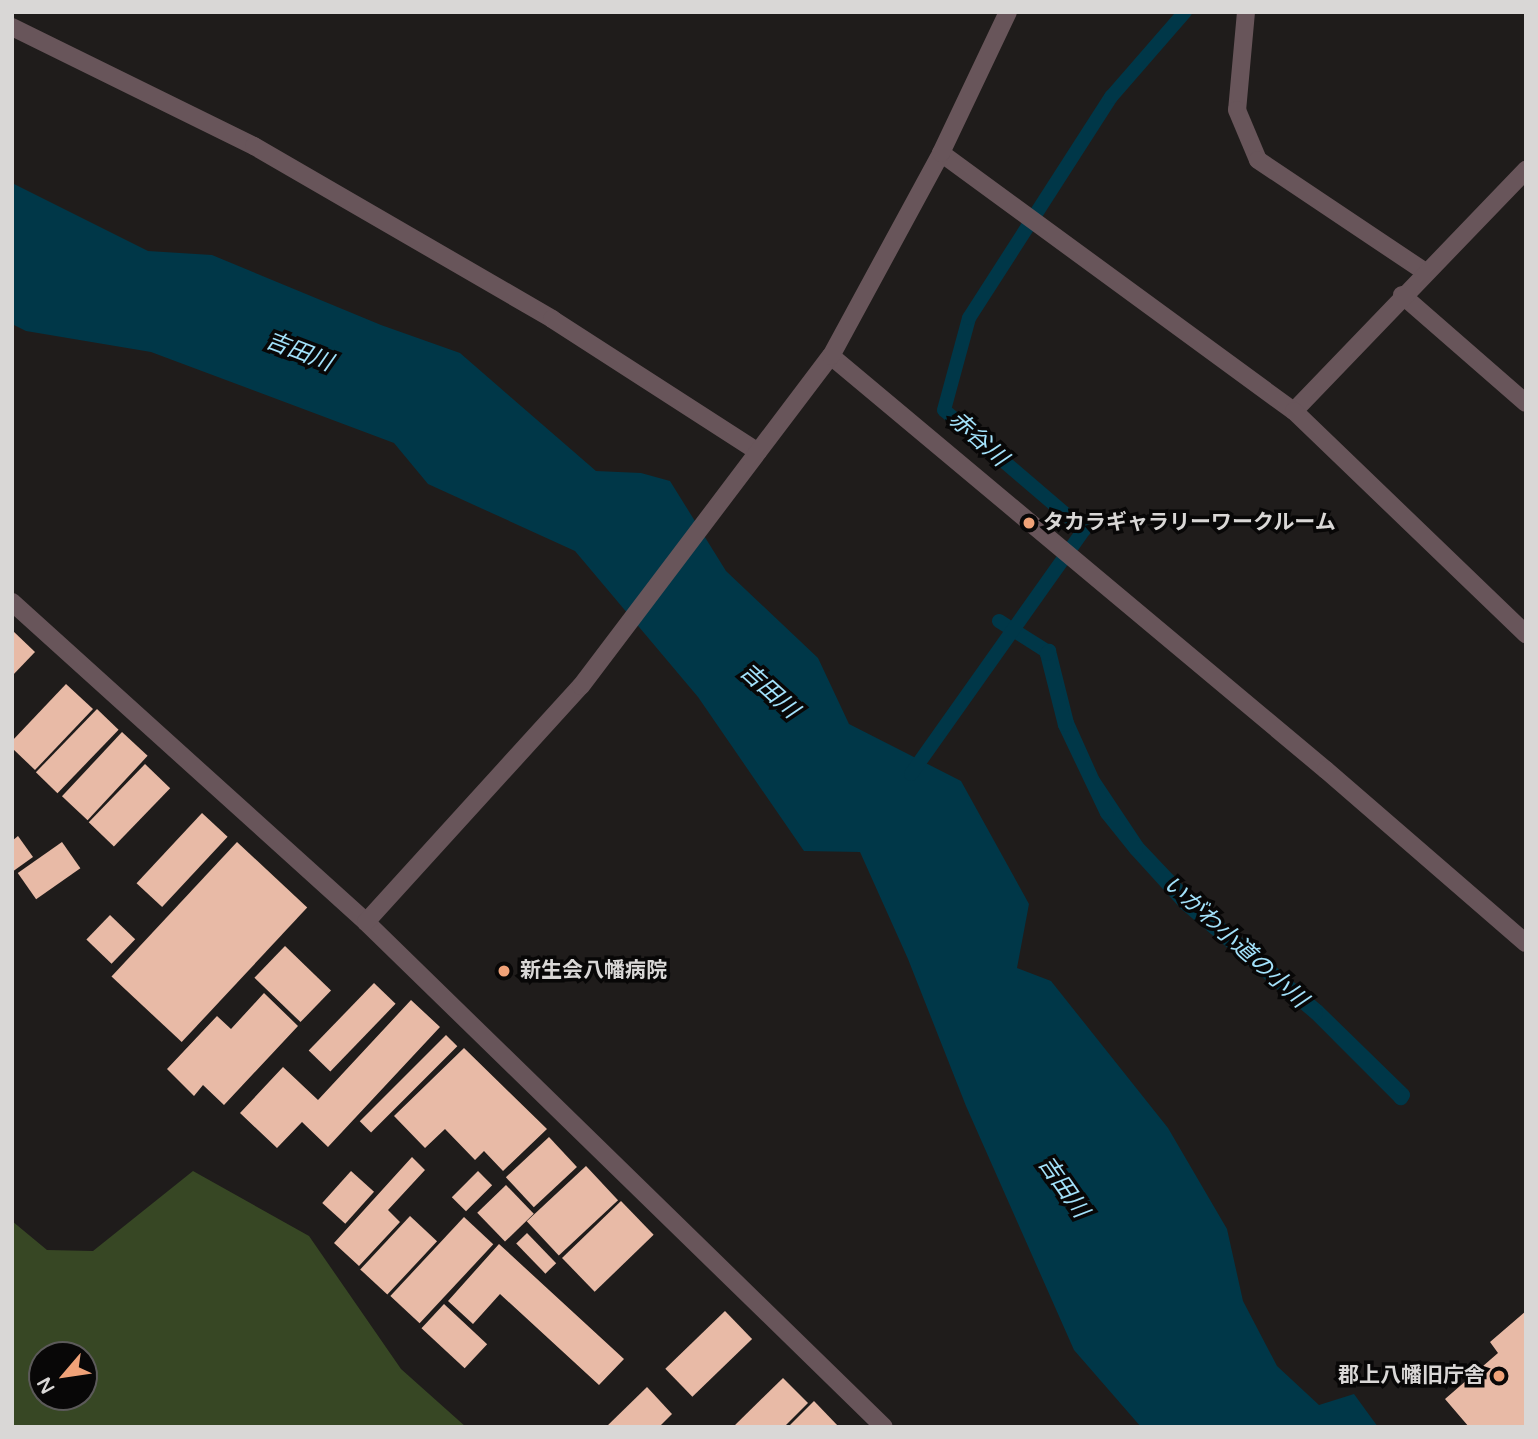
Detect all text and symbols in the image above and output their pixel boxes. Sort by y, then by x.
water label: 吉田川 [262,327,336,377]
water label: 赤谷川 [943,406,1013,472]
place label: タカラギャラリーワークルーム [1043,510,1337,536]
marker: タカラギャラリーワークルーム [1021,515,1037,531]
water label: 吉田川 [734,658,804,724]
water label: いがわ小道の小川 [1157,870,1313,1014]
place label: 新生会八幡病院 [520,958,667,984]
marker: 新生会八幡病院 [494,961,514,981]
water label: 吉田川 [1032,1151,1094,1223]
north arrow [28,1341,98,1411]
place label: 郡上八幡旧庁舎 [1338,1363,1485,1389]
marker: 郡上八幡旧庁舎 [1491,1368,1507,1384]
text: N [33,1373,60,1397]

